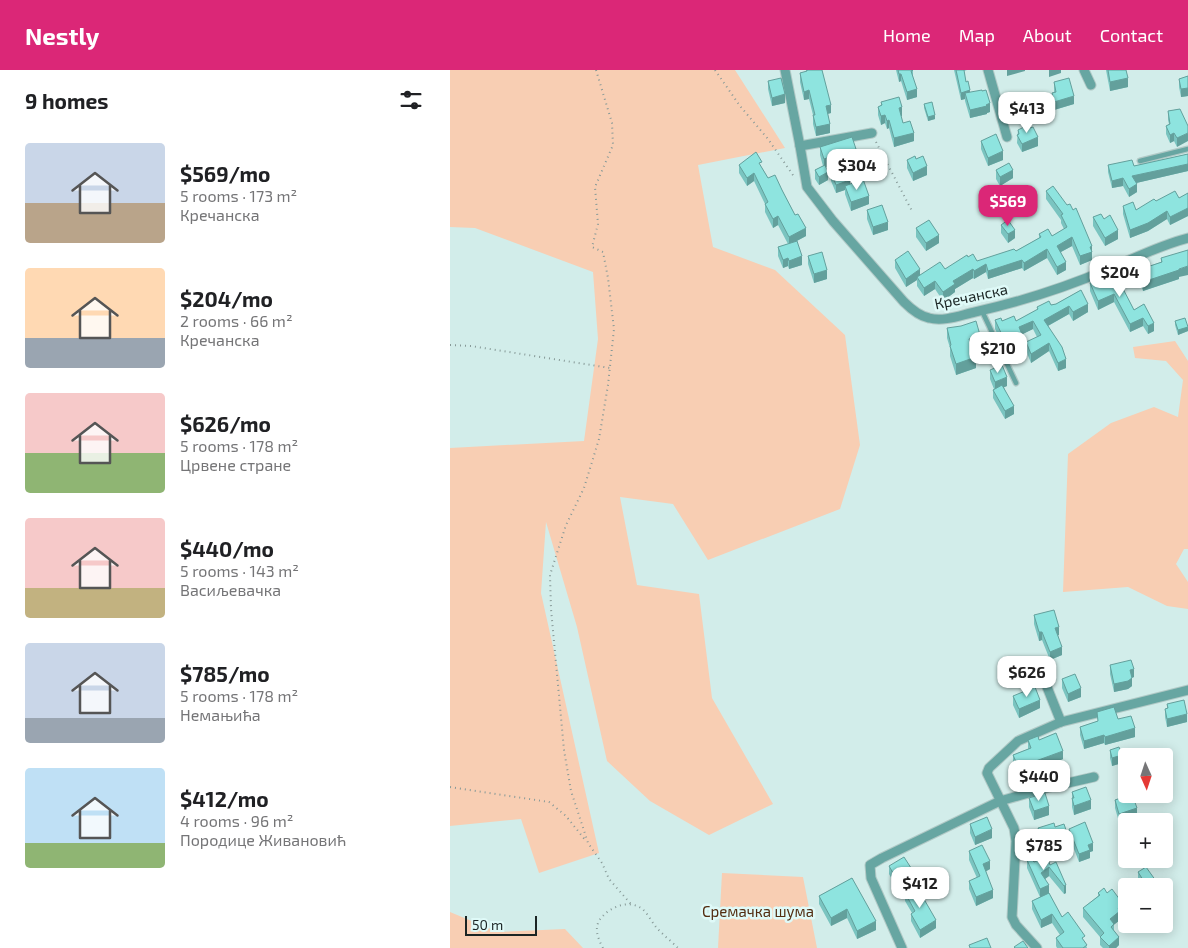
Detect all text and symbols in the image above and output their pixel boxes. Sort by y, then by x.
text: Nestly [25,21,99,50]
text: Home [883,24,931,46]
text: Map [959,24,995,46]
text: About [1023,24,1072,46]
text: Contact [1100,24,1163,46]
icon: filters [397,86,425,114]
text: 9 homes [25,88,108,113]
pin: $413 [997,92,1057,134]
text: $413 [1009,98,1045,117]
pin: $304 [827,148,887,191]
text: $304 [838,155,876,174]
text: $569/mo [180,161,270,186]
icon: home [65,163,125,223]
pin: $569 [978,184,1038,227]
text: 5 rooms · 173 m² [180,186,297,205]
text: $569 [990,191,1027,210]
text: Кречанска [180,205,260,224]
pin: $204 [1090,256,1150,298]
text: $204 [1101,262,1139,281]
street label: Кречанска [933,279,1009,313]
text: $204/mo [180,286,273,311]
icon: home [65,288,125,348]
text: 2 rooms · 66 m² [180,311,293,330]
text: Кречанска [180,330,260,349]
pin: $210 [968,332,1028,374]
text: $210 [980,338,1016,357]
text: $626/mo [180,411,271,436]
icon: home [65,413,125,473]
text: 5 rooms · 178 m² [180,436,298,455]
text: Црвене стране [180,455,291,474]
text: $440/mo [180,536,274,561]
icon: home [65,538,125,598]
text: 5 rooms · 143 m² [180,561,299,580]
text: Васиљевачка [180,580,281,599]
pin: $626 [997,656,1057,698]
text: $785/mo [180,661,270,686]
text: $626 [1008,662,1046,681]
icon: home [65,663,125,723]
text: 5 rooms · 178 m² [180,686,298,705]
text: Немањића [180,705,261,724]
north arrow [1118,748,1172,802]
map controls [1118,748,1173,933]
pin: $440 [1009,760,1069,802]
text: $440 [1019,766,1059,785]
text: $412/mo [180,786,269,811]
icon: home [65,788,125,848]
text: 4 rooms · 96 m² [180,811,293,830]
button: + [1118,813,1173,868]
pin: $785 [1014,828,1074,871]
text: Породице Живановић [180,830,346,849]
text: $785 [1026,835,1062,854]
pin: $412 [890,866,950,909]
text: $412 [902,873,938,892]
button: − [1118,878,1173,933]
park label: Сремачка шума [702,902,814,921]
scale bar [465,913,538,936]
text: 50 m [472,916,503,933]

